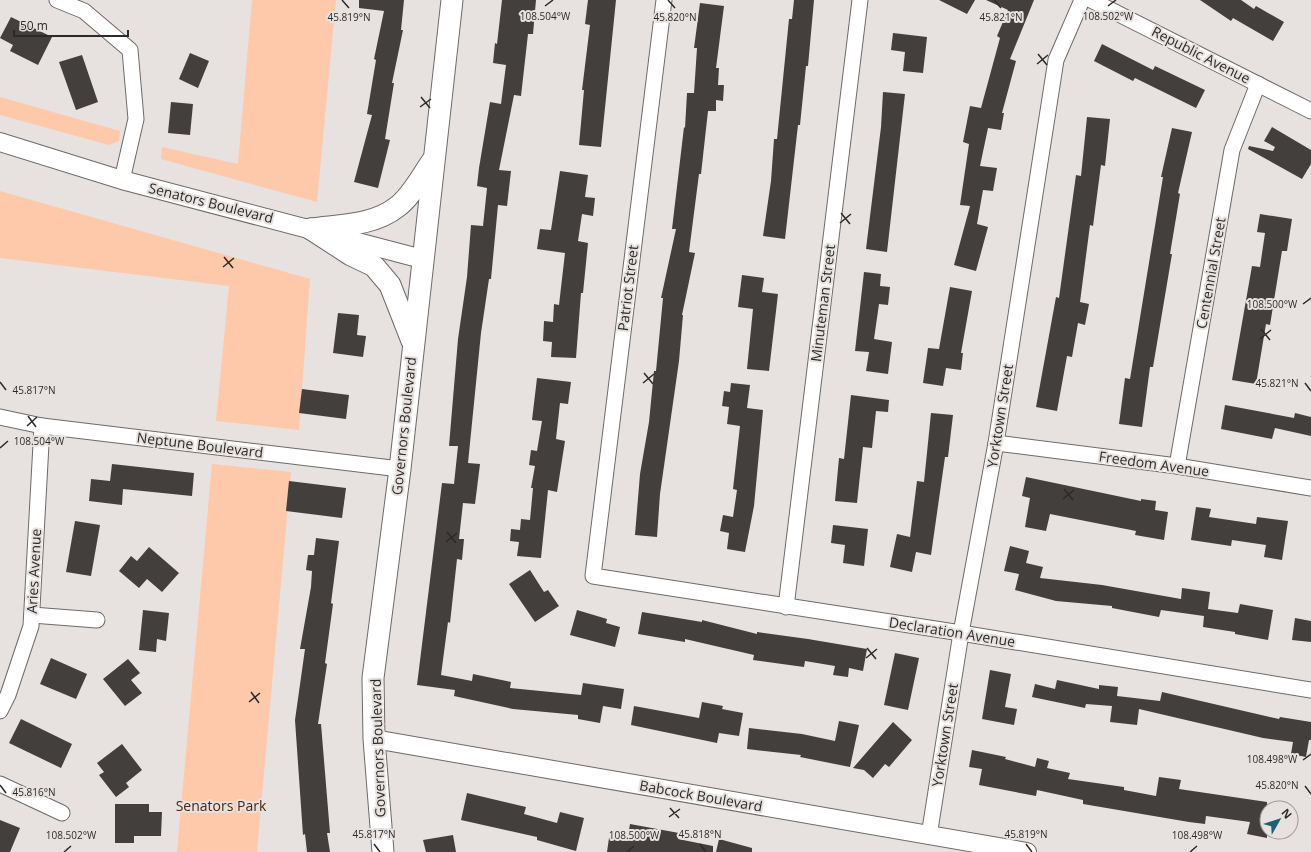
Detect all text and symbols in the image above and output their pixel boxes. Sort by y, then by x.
text: 108.504°W [520,9,571,23]
text: 108.502°W [1083,9,1134,23]
text: 45.819°N [327,10,371,24]
text: 45.820°N [653,10,697,24]
text: 45.821°N [979,10,1023,24]
scale bar [14,12,128,38]
text: 50 m [20,17,48,34]
street label: Republic Avenue [1149,21,1254,88]
street label: Senators Boulevard [147,178,275,227]
street label: Centennial Street [1191,216,1230,330]
street label: Minuteman Street [806,243,839,363]
street label: Patriot Street [613,244,642,332]
text: 108.500°W [1247,297,1298,311]
street label: Governors Boulevard [387,356,420,496]
street label: Yorktown Street [982,363,1017,469]
text: 45.821°N [1255,376,1299,390]
text: 45.817°N [12,383,56,397]
street label: Neptune Boulevard [136,427,264,462]
text: 108.504°W [14,434,65,448]
street label: Freedom Avenue [1098,446,1210,481]
street label: Aries Avenue [22,528,45,614]
street label: Declaration Avenue [888,612,1017,651]
street label: Governors Boulevard [366,678,389,818]
street label: Yorktown Street [927,682,962,788]
text: 108.498°W [1247,752,1298,766]
street label: Babcock Boulevard [638,775,764,816]
text: 45.820°N [1255,778,1299,792]
text: 45.816°N [12,785,56,799]
park label: Senators Park [176,796,267,815]
north arrow [1259,800,1299,840]
text: N [1279,805,1296,822]
text: 45.817°N [352,827,396,841]
text: 45.818°N [678,827,722,841]
text: 45.819°N [1004,827,1048,841]
text: 108.502°W [46,828,97,842]
text: 108.500°W [609,828,660,842]
text: 108.498°W [1172,828,1223,842]

